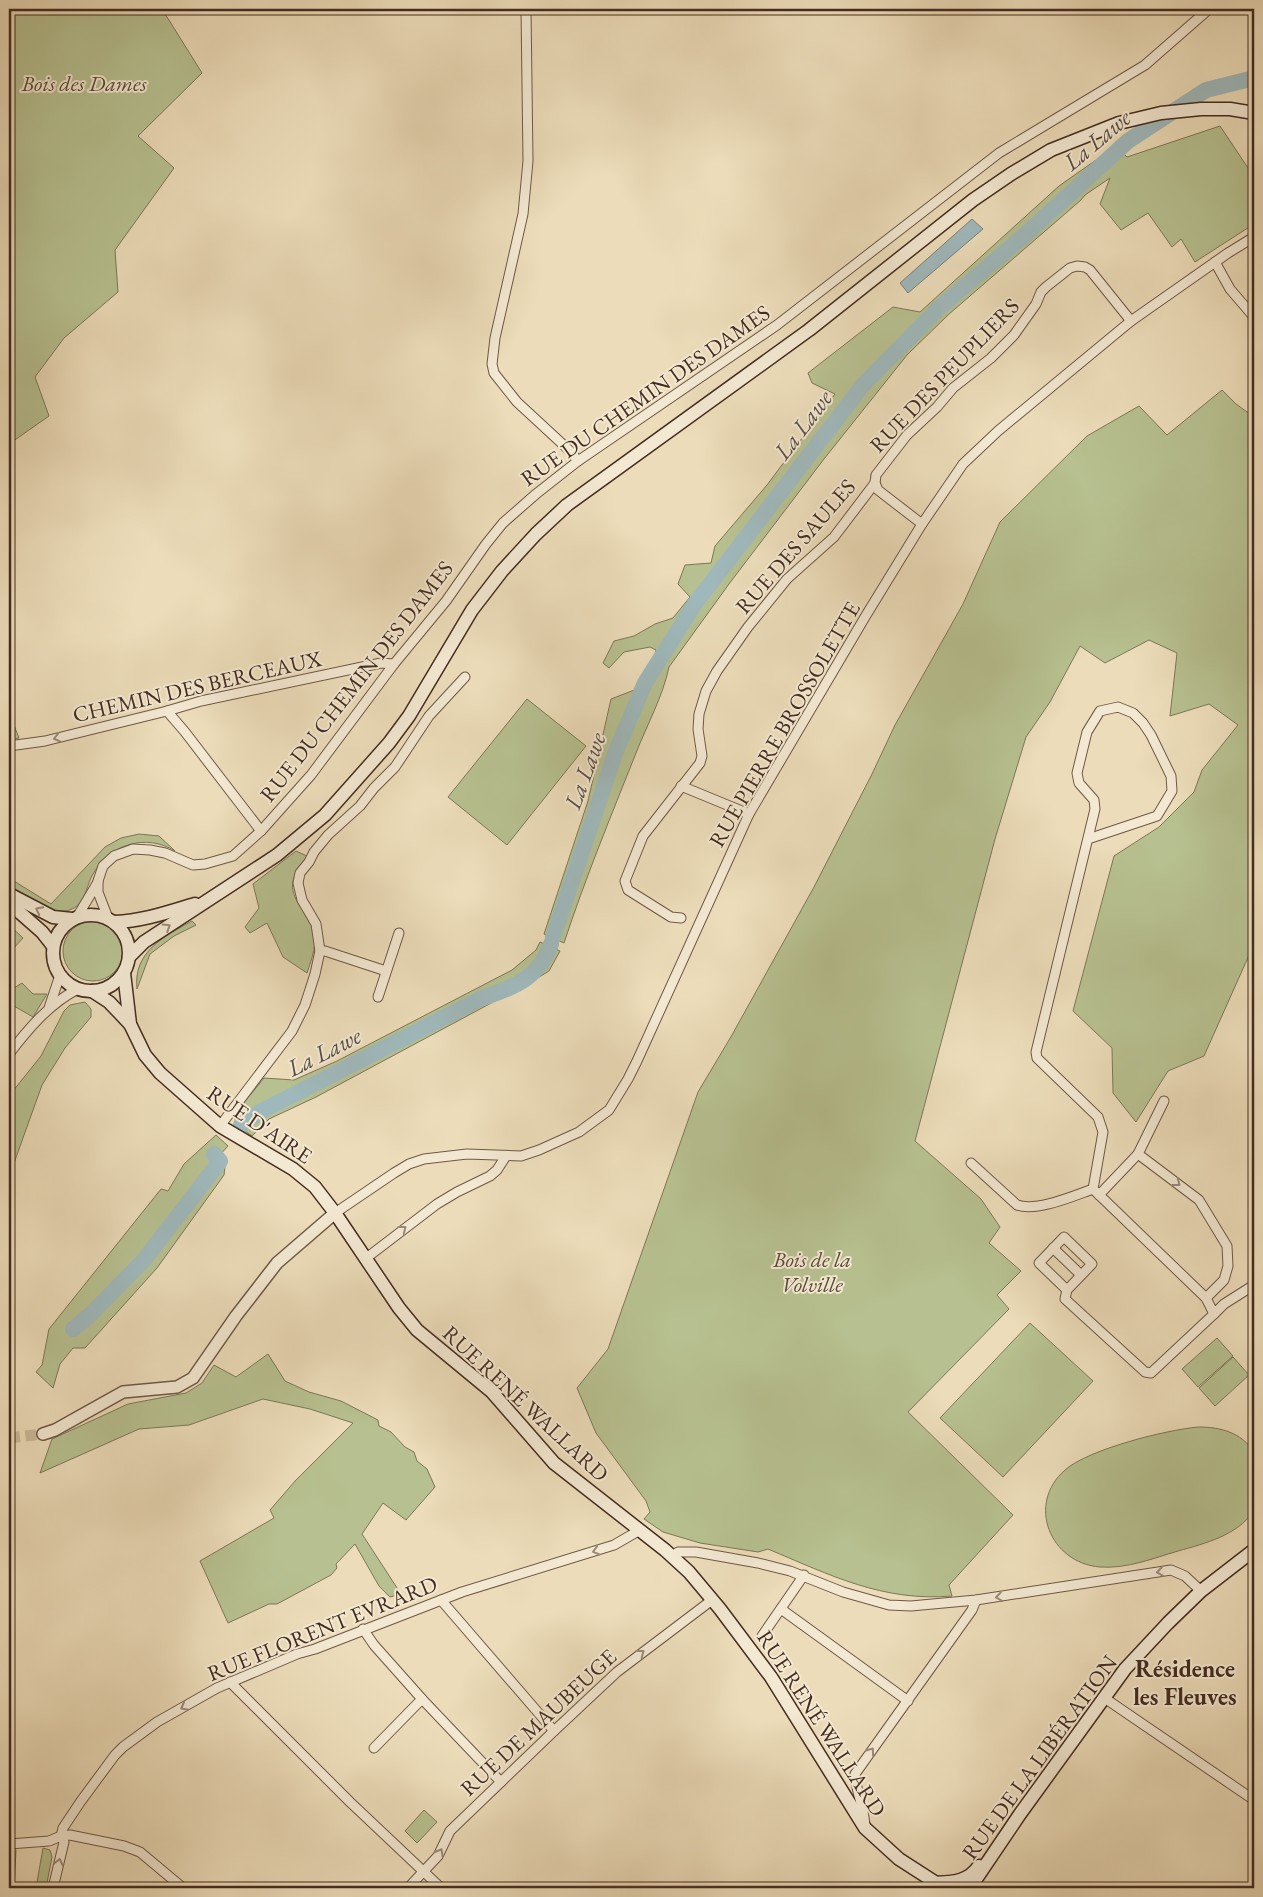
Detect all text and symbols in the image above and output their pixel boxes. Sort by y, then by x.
park label: Bois des Dames [20,69,147,98]
water label: La Lawe [1055,102,1138,178]
street label: RUE DES PEUPLIERS [863,292,1026,459]
street label: RUE DU CHEMIN DES DAMES [515,298,776,493]
water label: La Lawe [766,383,839,467]
street label: RUE DES SAULES [729,473,862,620]
street label: RUE DU CHEMIN DES DAMES [253,555,460,808]
street label: RUE PIERRE BROSSOLETTE [702,596,867,852]
street label: CHEMIN DES BERCEAUX [70,644,325,729]
water label: La Lawe [556,727,613,814]
one-way arrow [52,732,61,743]
one-way arrow [36,906,45,916]
one-way arrow [162,924,171,934]
water label: La Lawe [280,1019,367,1084]
street label: RUE D'AIRE [202,1079,318,1170]
one-way arrow [1171,1177,1181,1186]
one-way arrow [397,1227,406,1235]
park label: Bois de la Volville [772,1245,851,1299]
street label: RUE RENÉ WALLARD [436,1319,615,1488]
one-way arrow [593,1545,601,1555]
one-way arrow [1155,1566,1163,1577]
street label: RUE FLORENT EVRARD [203,1569,441,1688]
one-way arrow [995,1591,1003,1601]
street label: RUE RENÉ WALLARD [750,1624,893,1822]
street label: RUE DE MAUBEUGE [454,1642,623,1802]
street label: RUE DE LA LIBÉRATION [955,1649,1124,1865]
one-way arrow [635,1650,645,1659]
district label: Résidence les Fleuves [1133,1653,1237,1712]
one-way arrow [180,1701,189,1711]
one-way arrow [866,1748,874,1757]
one-way arrow [433,1848,443,1857]
one-way arrow [53,1857,64,1866]

